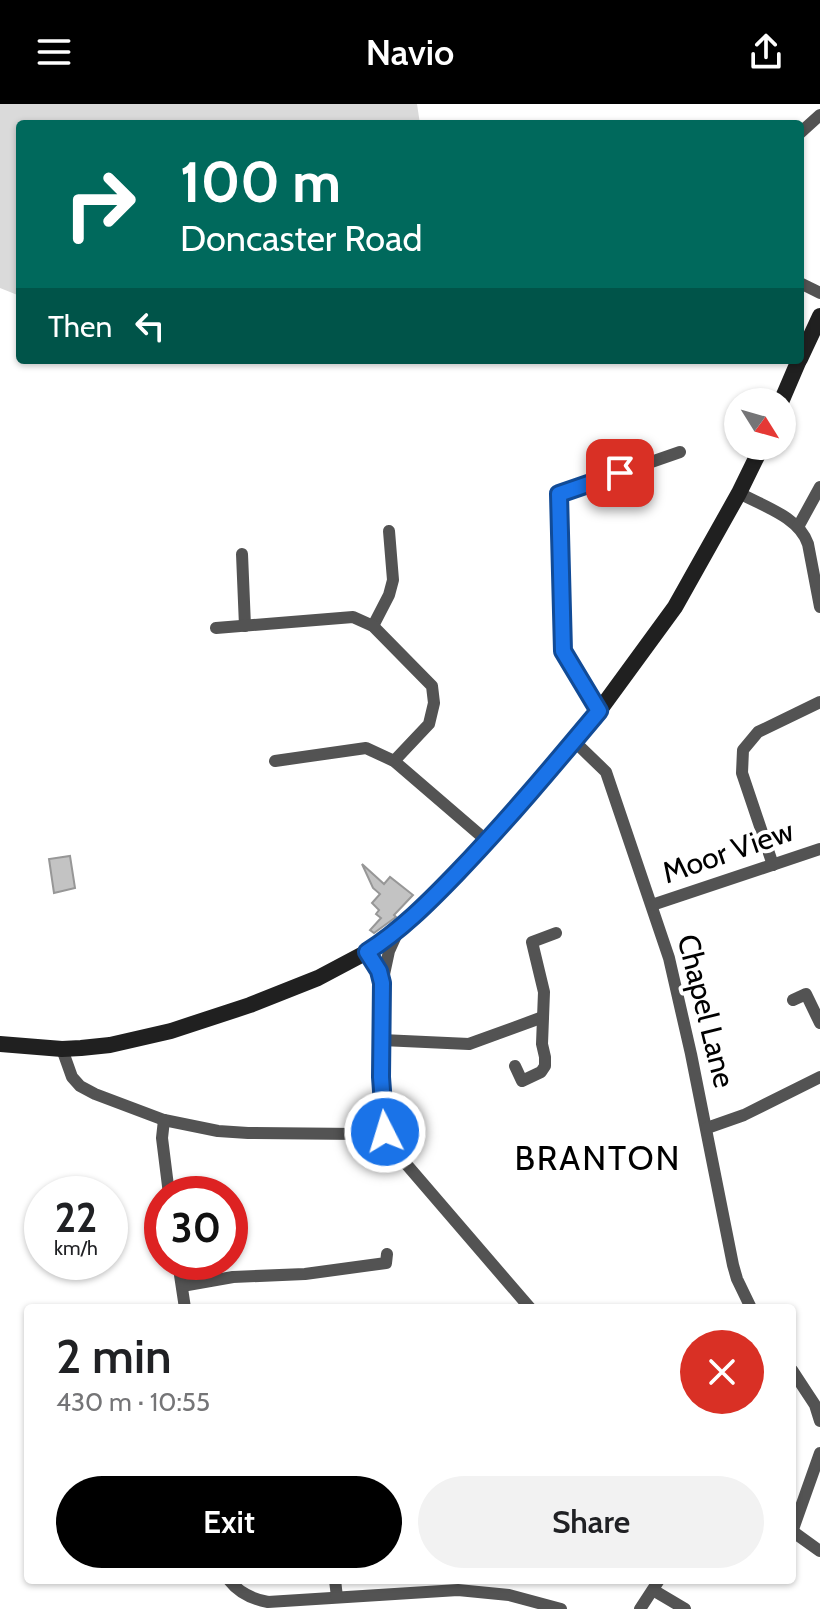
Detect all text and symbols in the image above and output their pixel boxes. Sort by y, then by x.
icon: menu [32,30,76,74]
text: Navio [366,30,454,74]
icon: share [744,30,788,74]
text: 100 m [180,148,341,216]
icon: right [48,152,152,256]
text: Doncaster Road [180,216,422,260]
icon: left [128,304,172,348]
text: Then [48,308,112,345]
north arrow [724,388,796,460]
map controls [724,388,796,460]
pin [586,439,654,507]
icon: arrive [598,451,642,495]
street label: Moor View [657,812,799,891]
street label: Chapel Lane [670,930,743,1091]
position arrow [343,1090,427,1174]
district label: BRANTON [514,1137,682,1179]
speed limit sign: 30 [144,1176,248,1280]
text: 22 [55,1193,97,1242]
text: km/h [54,1236,98,1260]
text: 2 min [56,1327,172,1385]
button: close [680,1330,764,1414]
text: 430 m · 10:55 [56,1386,210,1418]
button: Exit [56,1476,402,1568]
button: Share [418,1476,764,1568]

